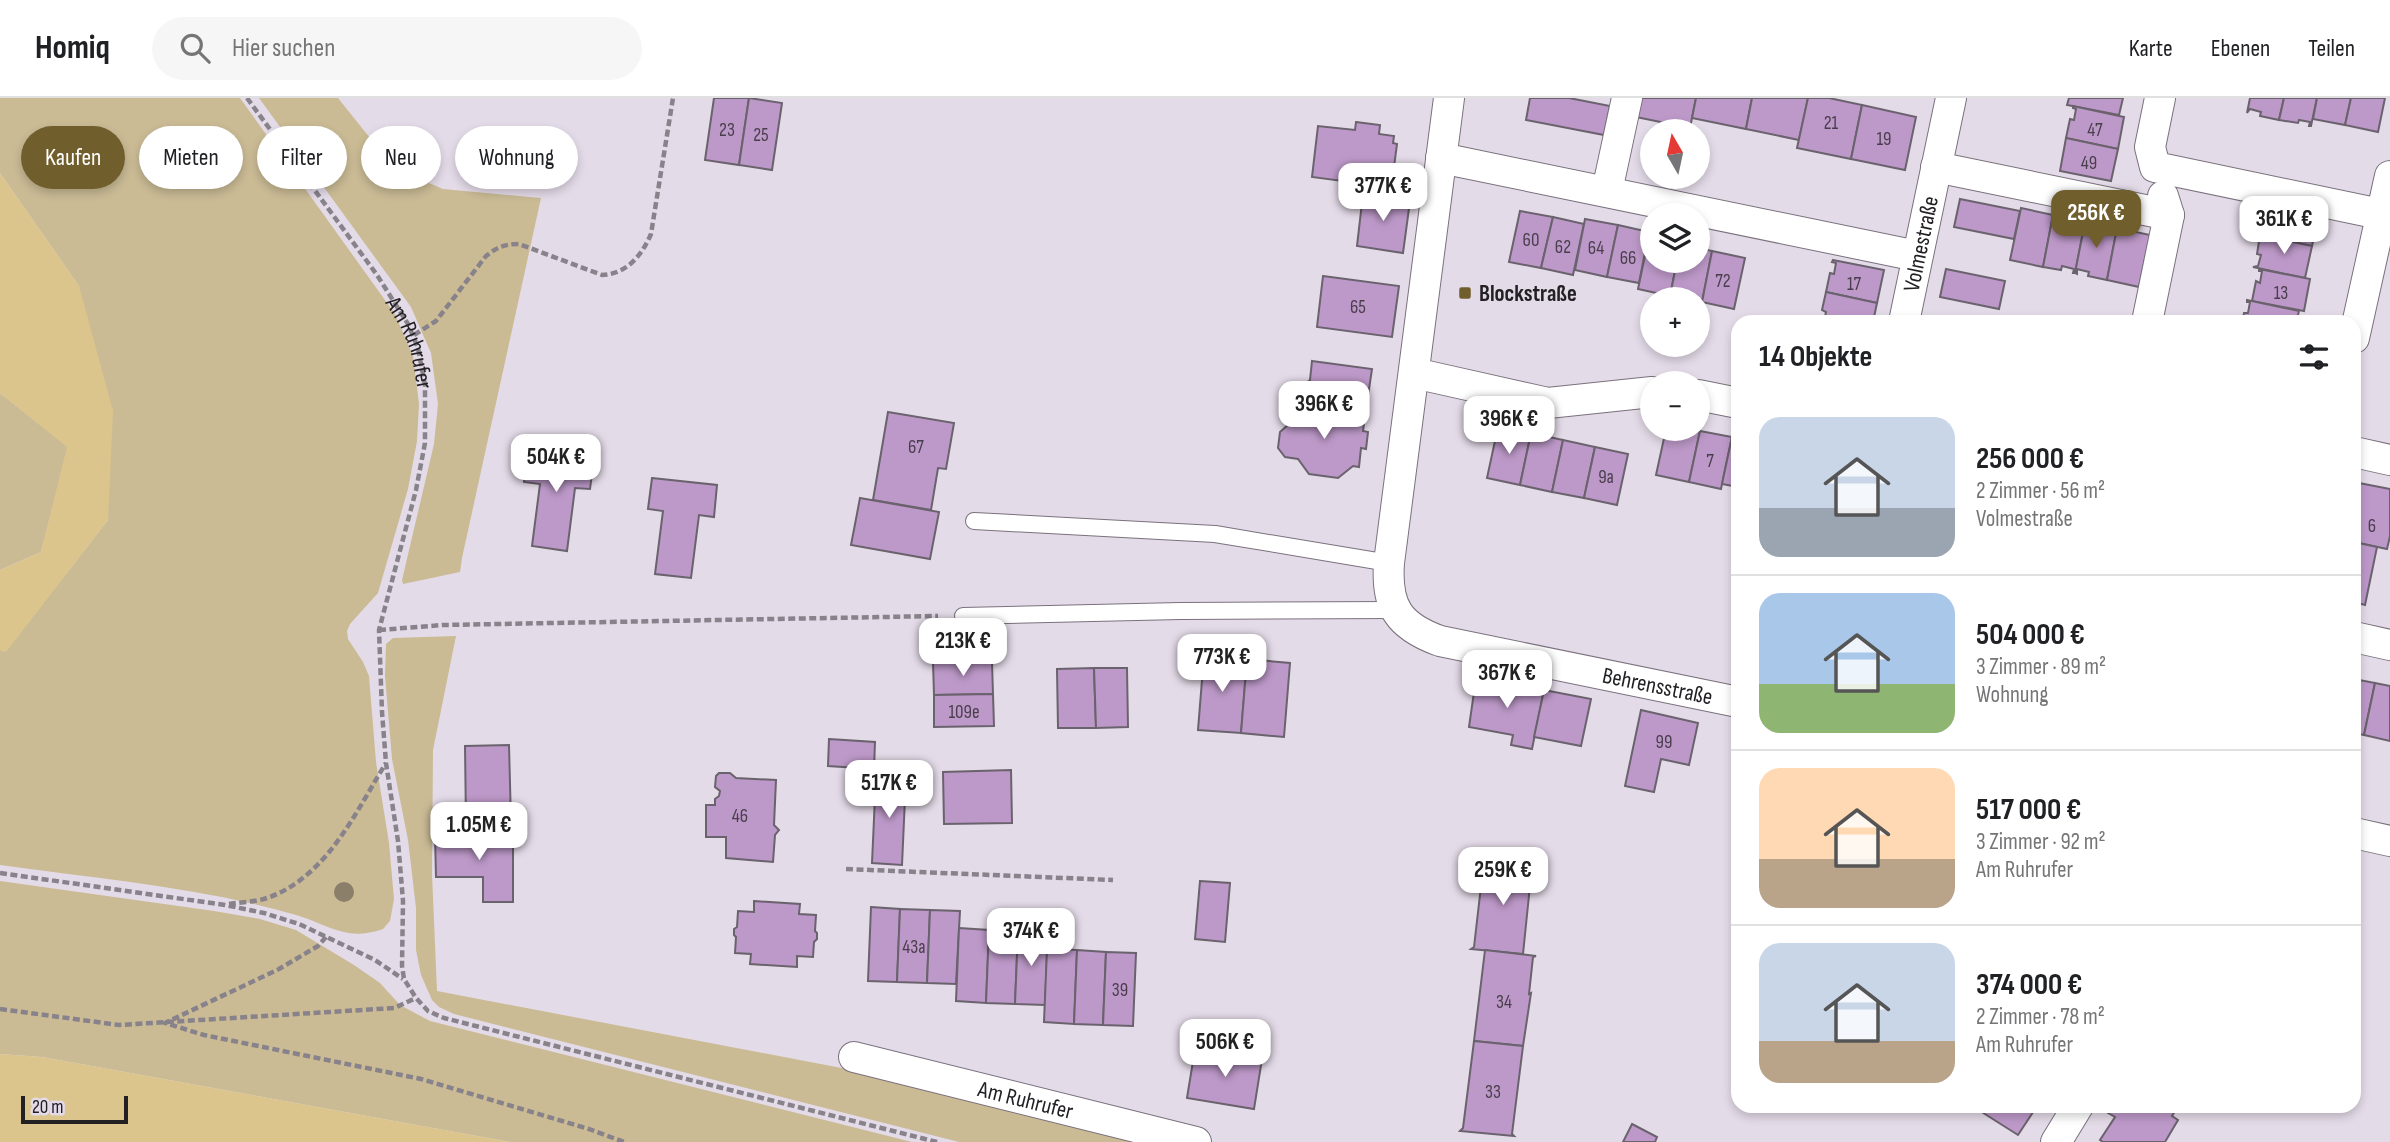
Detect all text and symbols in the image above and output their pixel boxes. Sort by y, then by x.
search box [152,17,642,80]
text: Homiq [35,28,110,68]
icon: search [176,29,214,67]
text: Hier suchen [232,33,335,64]
text: Karte [2129,34,2173,63]
text: Ebenen [2211,34,2270,63]
text: Teilen [2308,34,2355,63]
house number: 21 [1824,112,1839,135]
house number: 23 [719,119,735,142]
north arrow [1640,119,1710,189]
map controls [1640,119,1710,441]
house number: 47 [2087,119,2103,142]
house number: 25 [753,124,769,147]
chip: Kaufen [21,126,125,189]
chip: Mieten [139,126,243,189]
chip: Filter [257,126,347,189]
chip: Neu [361,126,441,189]
chip: Wohnung [455,126,578,189]
house number: 19 [1876,128,1892,151]
house number: 49 [2081,152,2097,175]
pin: 377K € [1326,164,1440,223]
text: 377K € [1354,172,1412,200]
pin: 256K € [2039,190,2153,250]
street label: Volmestraße [1898,194,1945,294]
pin: 361K € [2227,197,2341,256]
text: 256K € [2067,199,2125,227]
button: layers [1640,203,1710,273]
text: 361K € [2255,205,2313,233]
house number: 60 [1523,229,1539,252]
house number: 62 [1555,236,1571,259]
house number: 64 [1588,237,1604,260]
house number: 66 [1620,247,1636,270]
house number: 72 [1715,270,1731,293]
house number: 17 [1847,273,1862,296]
place label: Blockstraße [1479,280,1577,308]
house number: 13 [2274,282,2288,305]
marker: Blockstraße [1457,285,1473,301]
button: + [1640,287,1710,357]
street label: Am Ruhrufer [379,291,438,391]
house number: 65 [1350,296,1366,319]
icon: filters [2295,338,2333,376]
text: 14 Objekte [1759,339,1872,375]
button: − [1640,371,1710,441]
pin: 396K € [1267,382,1381,441]
text: 396K € [1295,390,1353,418]
pin: 396K € [1452,396,1566,456]
text: 396K € [1480,405,1538,433]
pin: 504K € [499,434,613,494]
house number: 67 [908,436,924,459]
text: 256 000 € [1976,441,2084,477]
text: 504K € [527,443,585,471]
icon: home [1815,445,1899,529]
house number: 7 [1706,450,1714,473]
house number: 9a [1598,466,1614,489]
text: 2 Zimmer · 56 m² [1976,477,2105,505]
text: Volmestraße [1976,505,2073,533]
house number: 6 [2368,515,2376,538]
text: 504 000 € [1976,617,2085,653]
pin: 213K € [906,618,1020,678]
icon: home [1815,621,1899,705]
text: 213K € [935,627,991,655]
pin: 773K € [1165,634,1279,694]
text: 773K € [1193,643,1251,671]
pin: 367K € [1450,650,1564,710]
text: 3 Zimmer · 89 m² [1976,653,2106,681]
text: 367K € [1478,659,1536,687]
street label: Behrensstraße [1600,662,1715,711]
text: Wohnung [1976,681,2048,709]
house number: 109e [948,701,980,724]
house number: 99 [1656,731,1672,754]
pin: 517K € [832,760,946,820]
text: 517K € [861,769,917,797]
text: 517 000 € [1976,792,2081,828]
icon: home [1815,796,1899,880]
pin: 1.05M € [414,802,544,862]
house number: 46 [732,805,748,828]
text: 1.05M € [446,811,512,839]
text: 3 Zimmer · 92 m² [1976,828,2106,856]
pin: 259K € [1446,848,1560,907]
text: 259K € [1474,856,1532,884]
text: Am Ruhrufer [1976,856,2073,884]
pin: 374K € [974,908,1088,968]
text: 374K € [1003,917,1059,945]
house number: 43a [902,936,926,959]
text: 374 000 € [1976,967,2082,1003]
icon: home [1815,971,1899,1055]
house number: 39 [1112,979,1128,1002]
house number: 34 [1496,991,1512,1014]
text: 2 Zimmer · 78 m² [1976,1003,2105,1031]
pin: 506K € [1168,1020,1282,1079]
text: 506K € [1196,1028,1254,1056]
text: Am Ruhrufer [1976,1031,2073,1059]
street label: Am Ruhrufer [974,1075,1076,1126]
house number: 33 [1485,1081,1501,1104]
scale bar [21,1093,128,1125]
text: 20 m [32,1096,64,1119]

